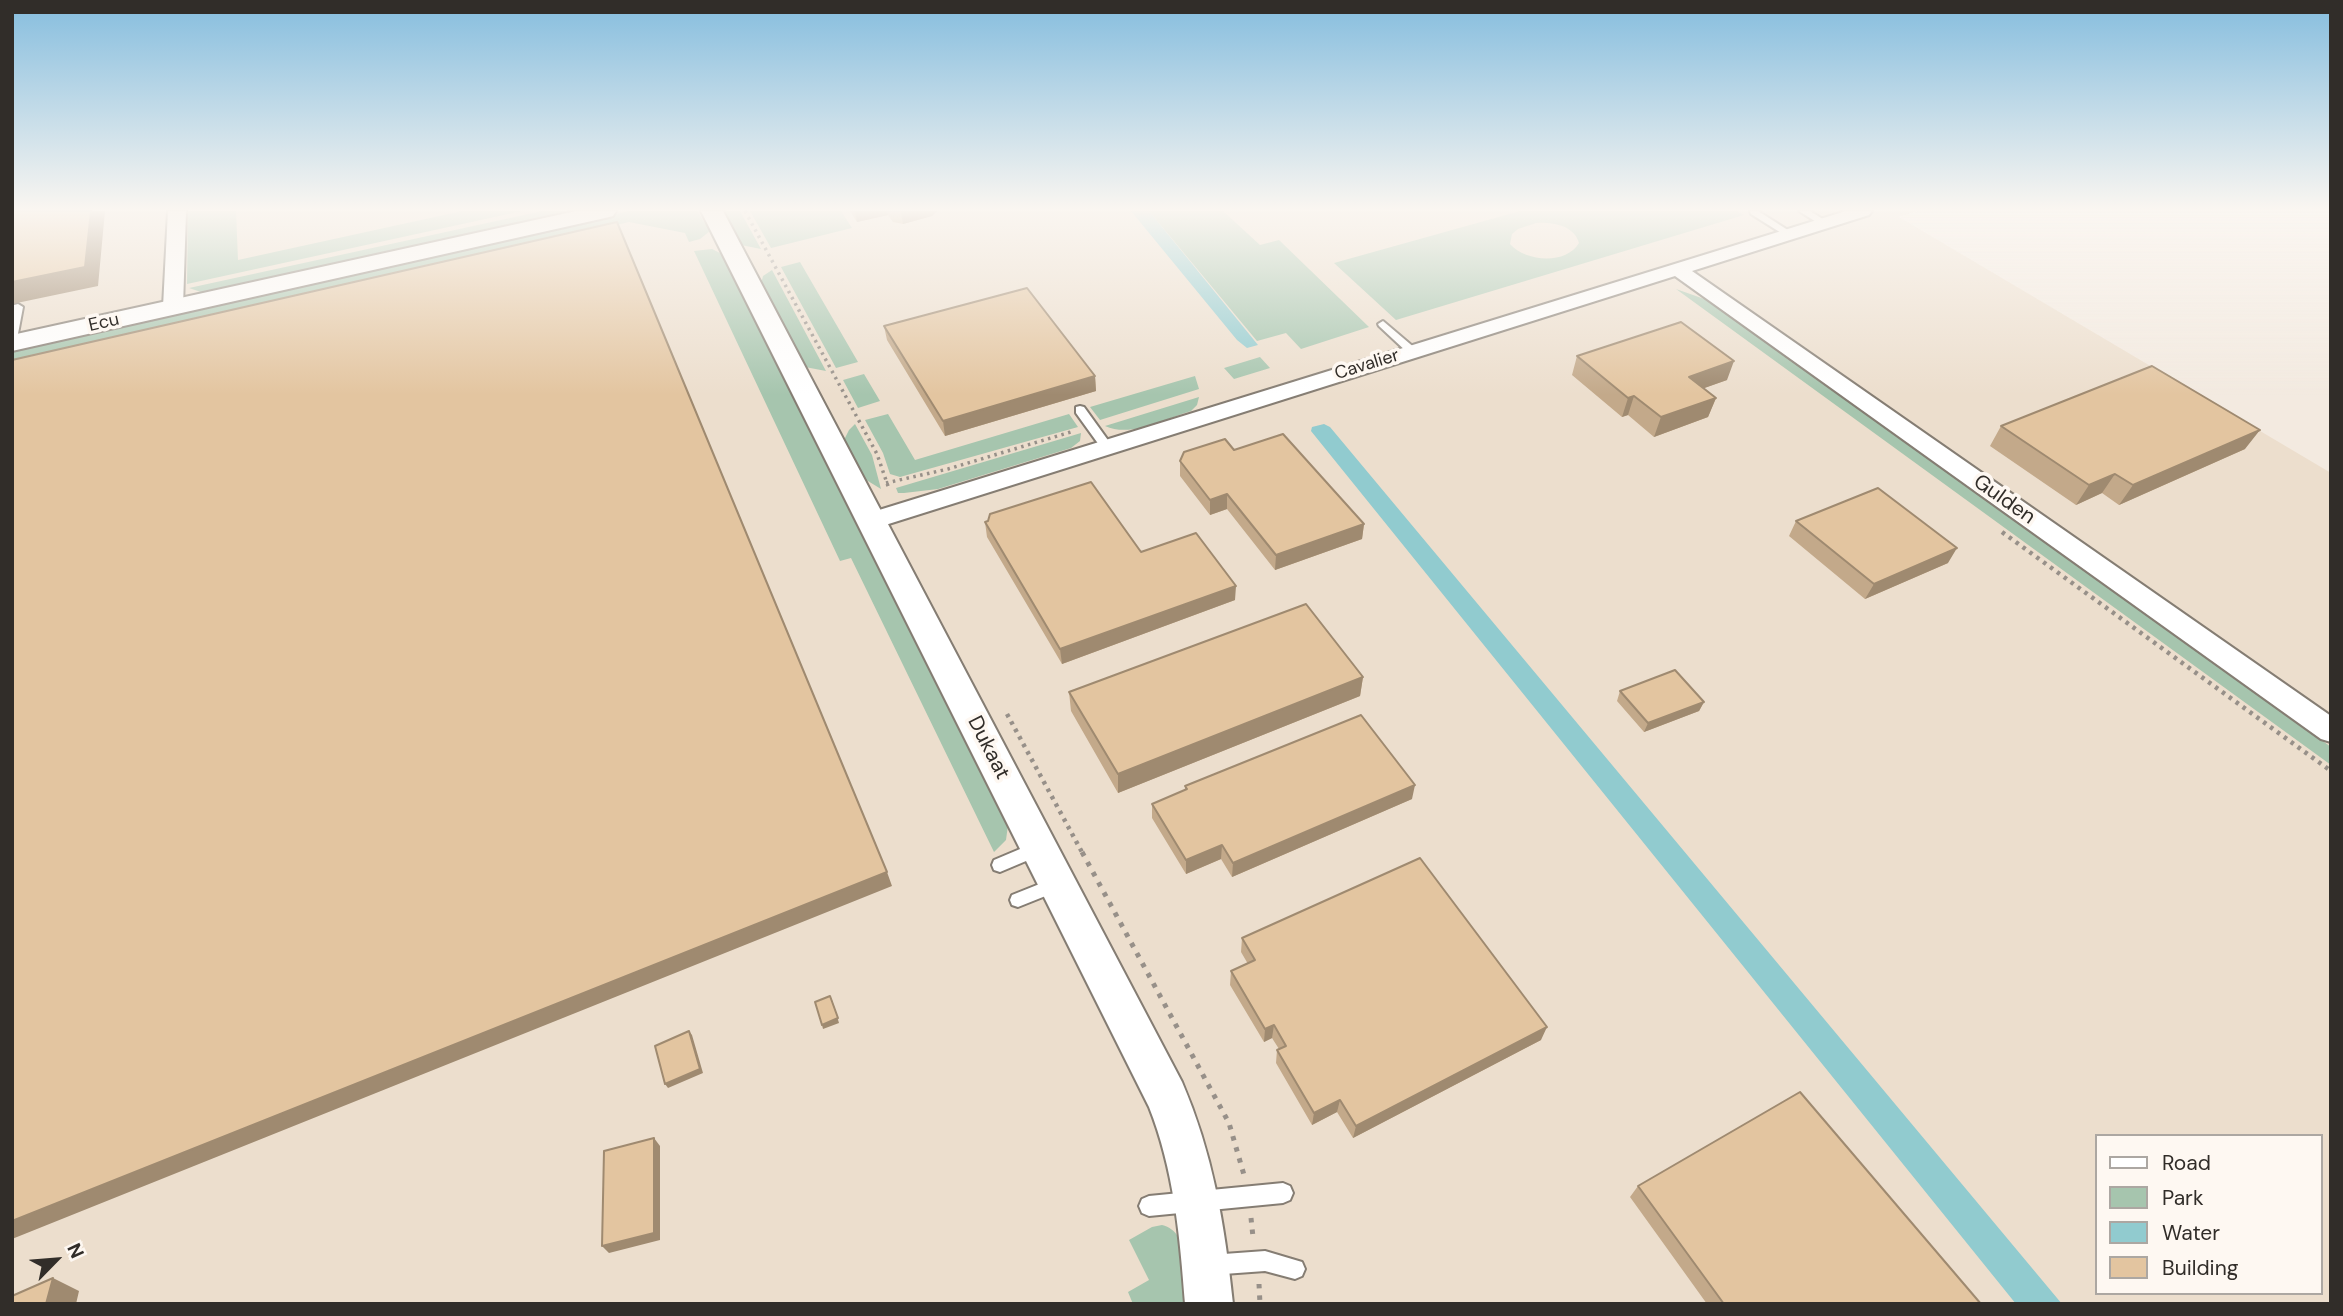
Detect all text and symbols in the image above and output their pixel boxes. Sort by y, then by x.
street label: Ecu [87,309,121,337]
street label: Cavalier [1332,345,1402,385]
street label: Gulden [1968,470,2040,530]
street label: Dukaat [961,712,1015,784]
legend [2094,1134,2322,1295]
text: Road [2162,1149,2211,1177]
text: Park [2162,1184,2203,1212]
text: Water [2162,1219,2220,1247]
north arrow [21,1225,91,1295]
text: N [61,1239,90,1262]
text: Building [2162,1254,2238,1282]

